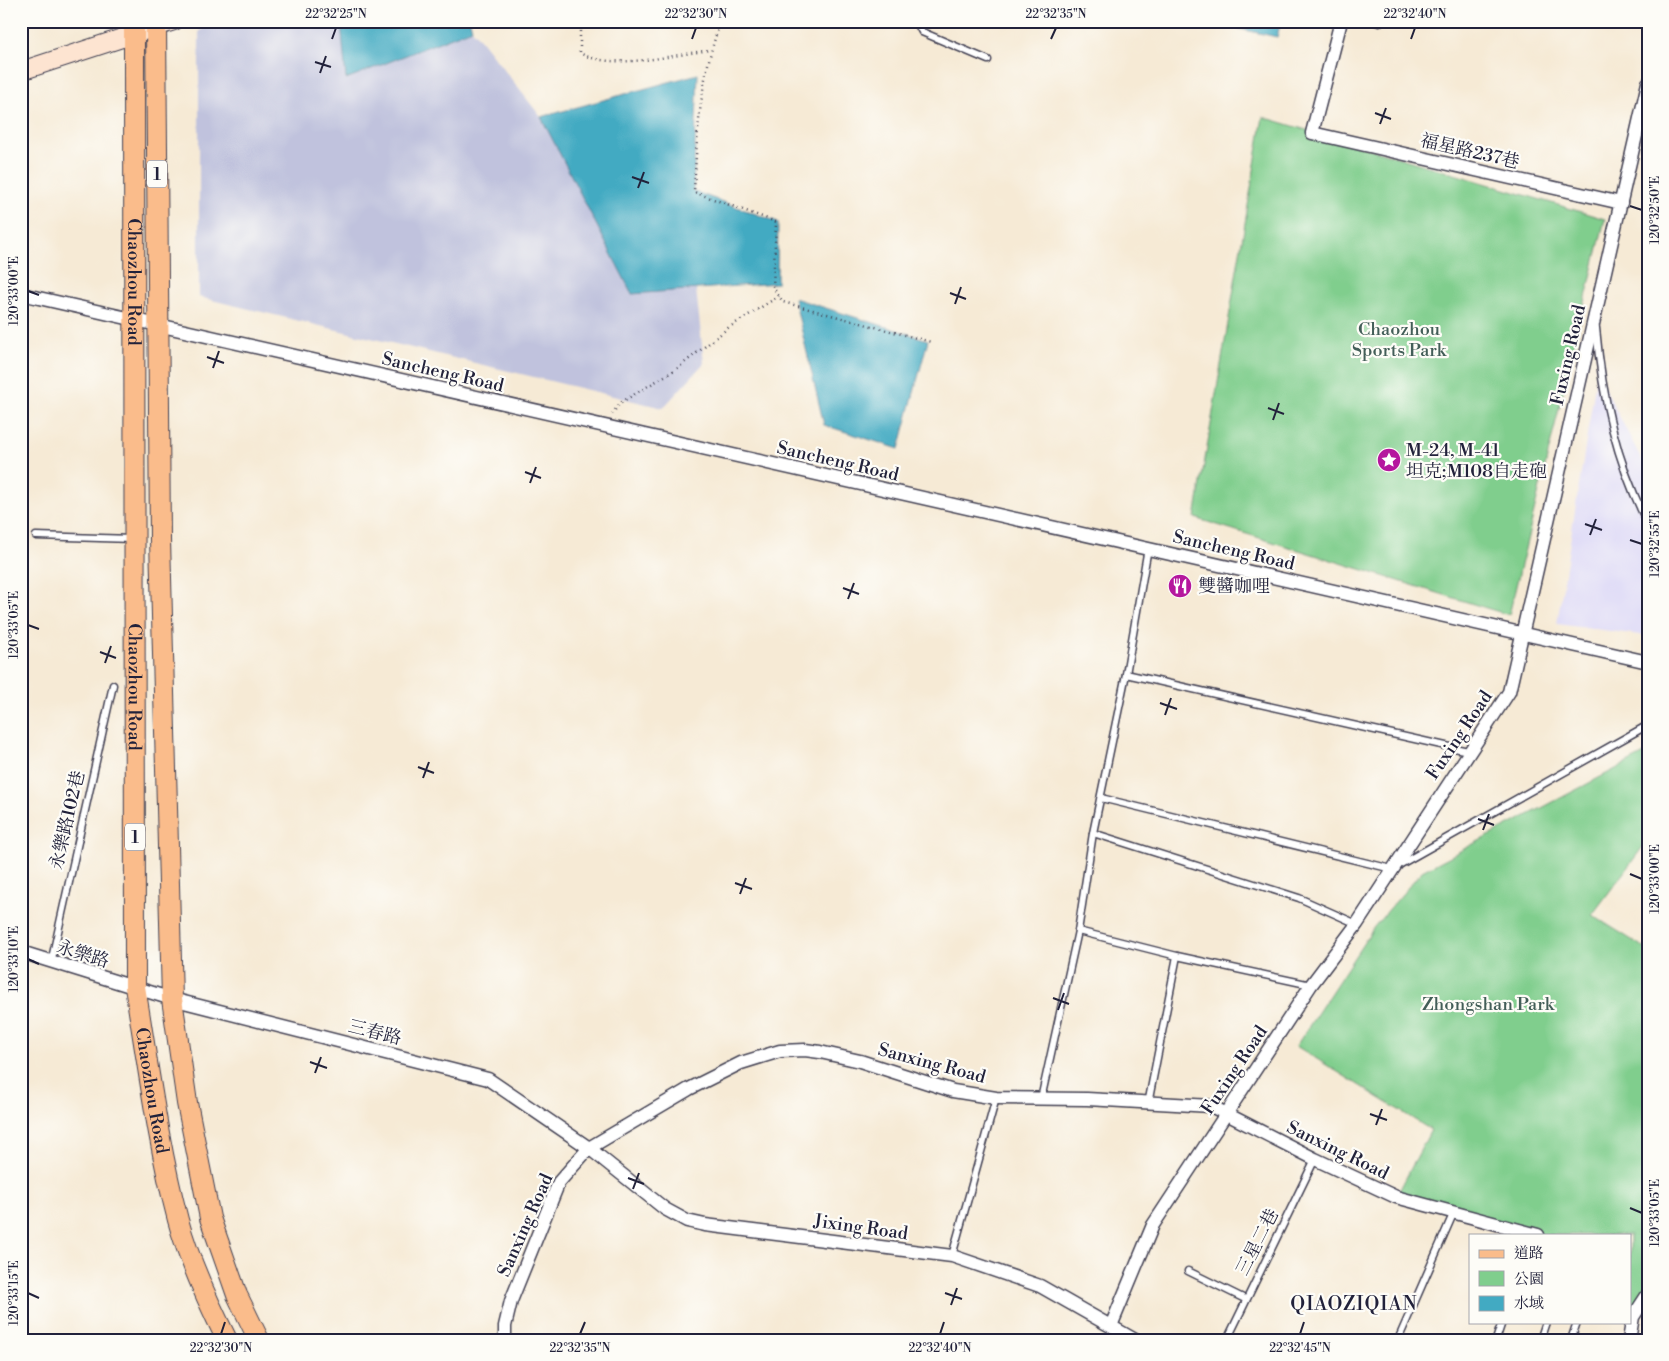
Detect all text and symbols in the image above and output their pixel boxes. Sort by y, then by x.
text: 22°32'25"N [305,7,367,22]
text: 22°32'30"N [665,7,727,22]
text: 22°32'35"N [1025,7,1087,22]
text: 22°32'40"N [1384,7,1447,22]
street label: 福星路237巷 [1418,129,1522,174]
road number: 1 [147,160,167,188]
text: 120°32'50"E [1648,176,1663,244]
street label: Chaozhou Road [122,218,145,347]
text: 120°33'00"E [7,256,22,326]
street label: Fuxing Road [1546,302,1591,408]
park label: Chaozhou Sports Park [1352,318,1448,362]
street label: Sancheng Road [380,347,507,398]
street label: Sancheng Road [775,436,902,487]
place label: M-24, M-41 坦克;M108自走砲 [1406,439,1547,483]
place icon: M-24, M-41 坦克;M108自走砲 [1376,447,1402,473]
text: 120°32'55"E [1648,511,1663,577]
street label: Sancheng Road [1171,525,1298,576]
restaurant icon: 雙醬咖哩 [1167,573,1193,599]
place label: 雙醬咖哩 [1198,575,1270,598]
text: 120°33'05"E [7,591,22,659]
street label: Chaozhou Road [123,623,146,752]
street label: Fuxing Road [1421,686,1498,784]
street label: 永樂路102巷 [45,768,90,872]
road number: 1 [125,824,145,850]
text: 120°33'00"E [1648,844,1663,914]
text: 120°33'10"E [7,926,22,992]
street label: 永樂路 [54,936,112,973]
park label: Zhongshan Park [1422,993,1556,1016]
street label: 三春路 [346,1015,404,1050]
street label: Fuxing Road [1196,1021,1273,1119]
street label: Chaozhou Road [130,1026,174,1157]
street label: Sanxing Road [875,1038,989,1089]
street label: Sanxing Road [1283,1116,1393,1185]
street label: Sanxing Road [492,1169,559,1280]
text: 120°33'05"E [1648,1179,1663,1247]
street label: 三星二巷 [1231,1205,1284,1280]
street label: Jixing Road [811,1209,910,1246]
legend [1469,1234,1632,1324]
text: 道路 [1514,1244,1544,1263]
text: 120°33'15"E [7,1260,22,1326]
text: 公園 [1514,1270,1544,1289]
district label: QIAOZIQIAN [1290,1292,1418,1316]
text: 水域 [1514,1294,1544,1313]
text: 22°32'30"N [190,1341,252,1356]
text: 22°32'35"N [549,1341,611,1356]
text: 22°32'40"N [909,1341,972,1356]
text: 22°32'45"N [1269,1341,1331,1356]

